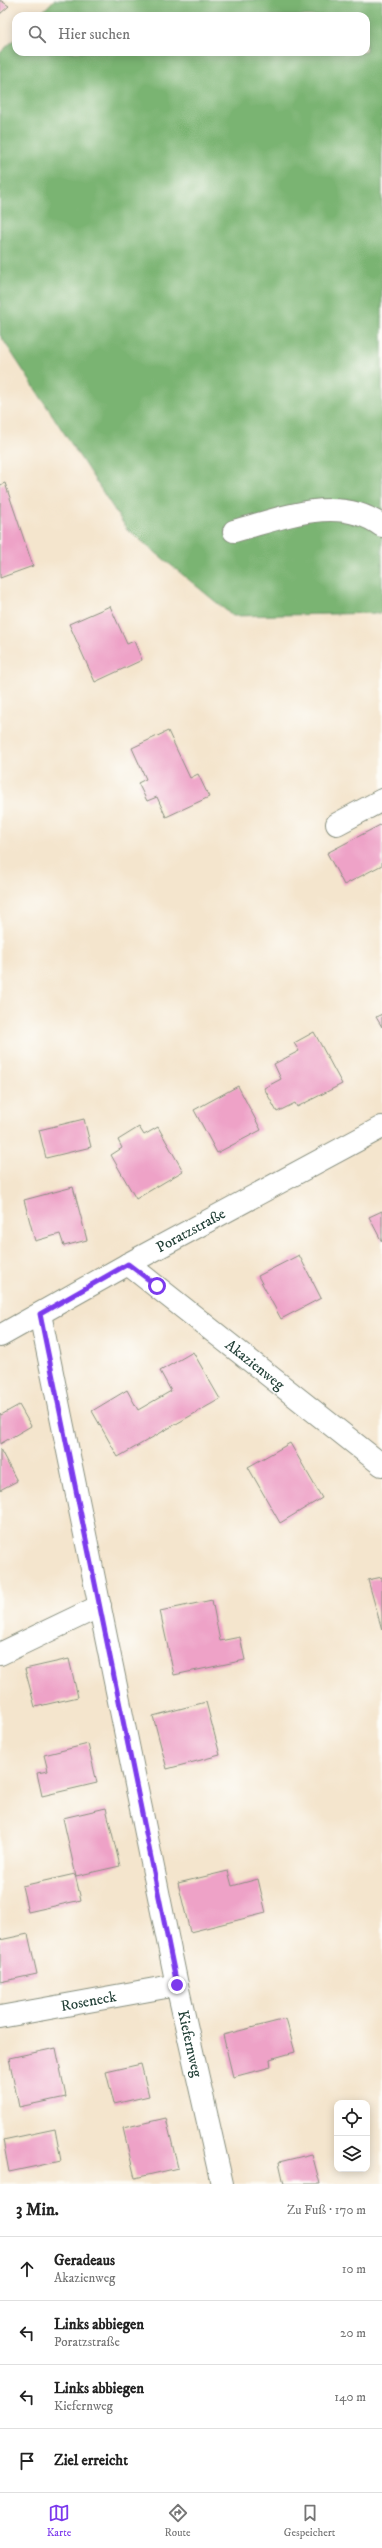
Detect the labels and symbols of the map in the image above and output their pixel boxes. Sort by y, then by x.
street label: Poratzstraße [153,1204,229,1257]
route start [148,1277,166,1295]
street label: Akazienweg [221,1335,289,1394]
route end [168,1976,186,1994]
street label: Roseneck [59,1987,119,2015]
street label: Kiefernweg [173,2008,207,2080]

